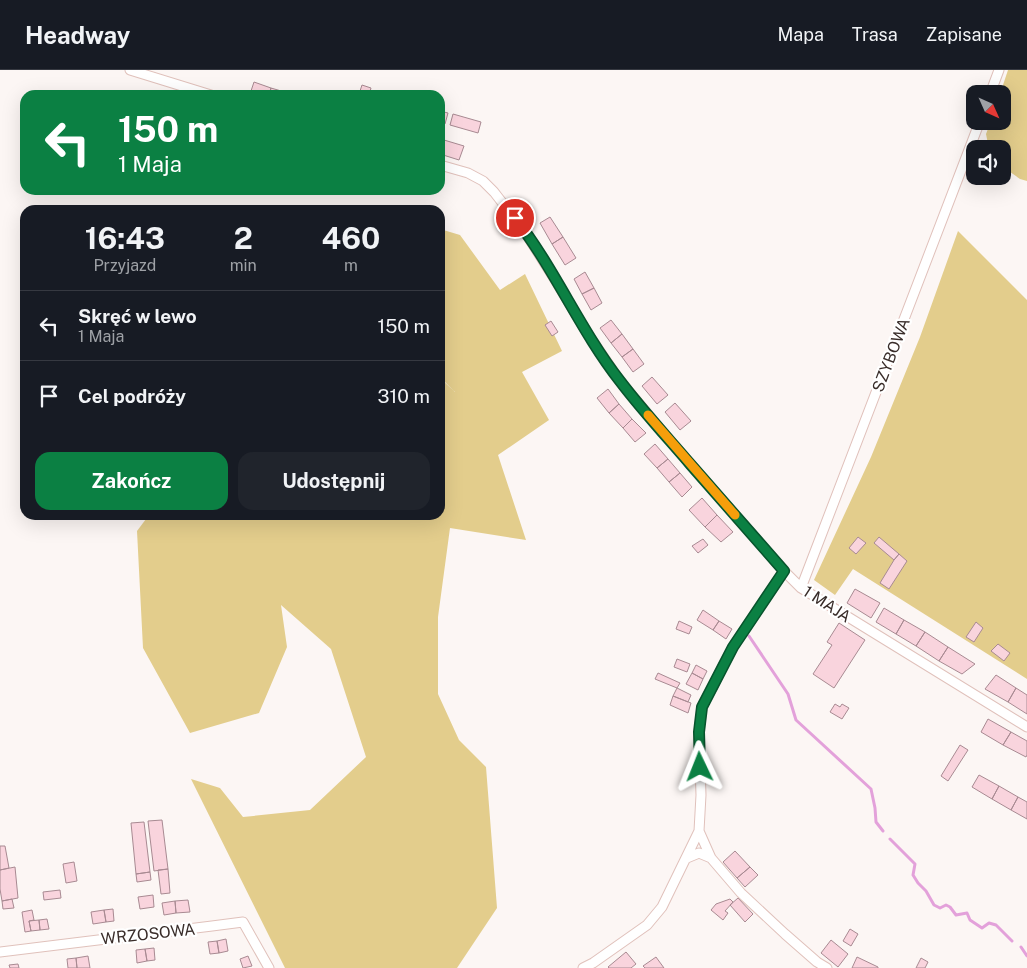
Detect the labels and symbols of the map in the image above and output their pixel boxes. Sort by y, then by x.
north arrow [966,85,1011,130]
pin [494,197,536,239]
street label: SZYBOWA [868,315,914,395]
street label: 1 MAJA [800,582,854,626]
position arrow [673,740,725,792]
street label: WRZOSOWA [100,920,196,948]

